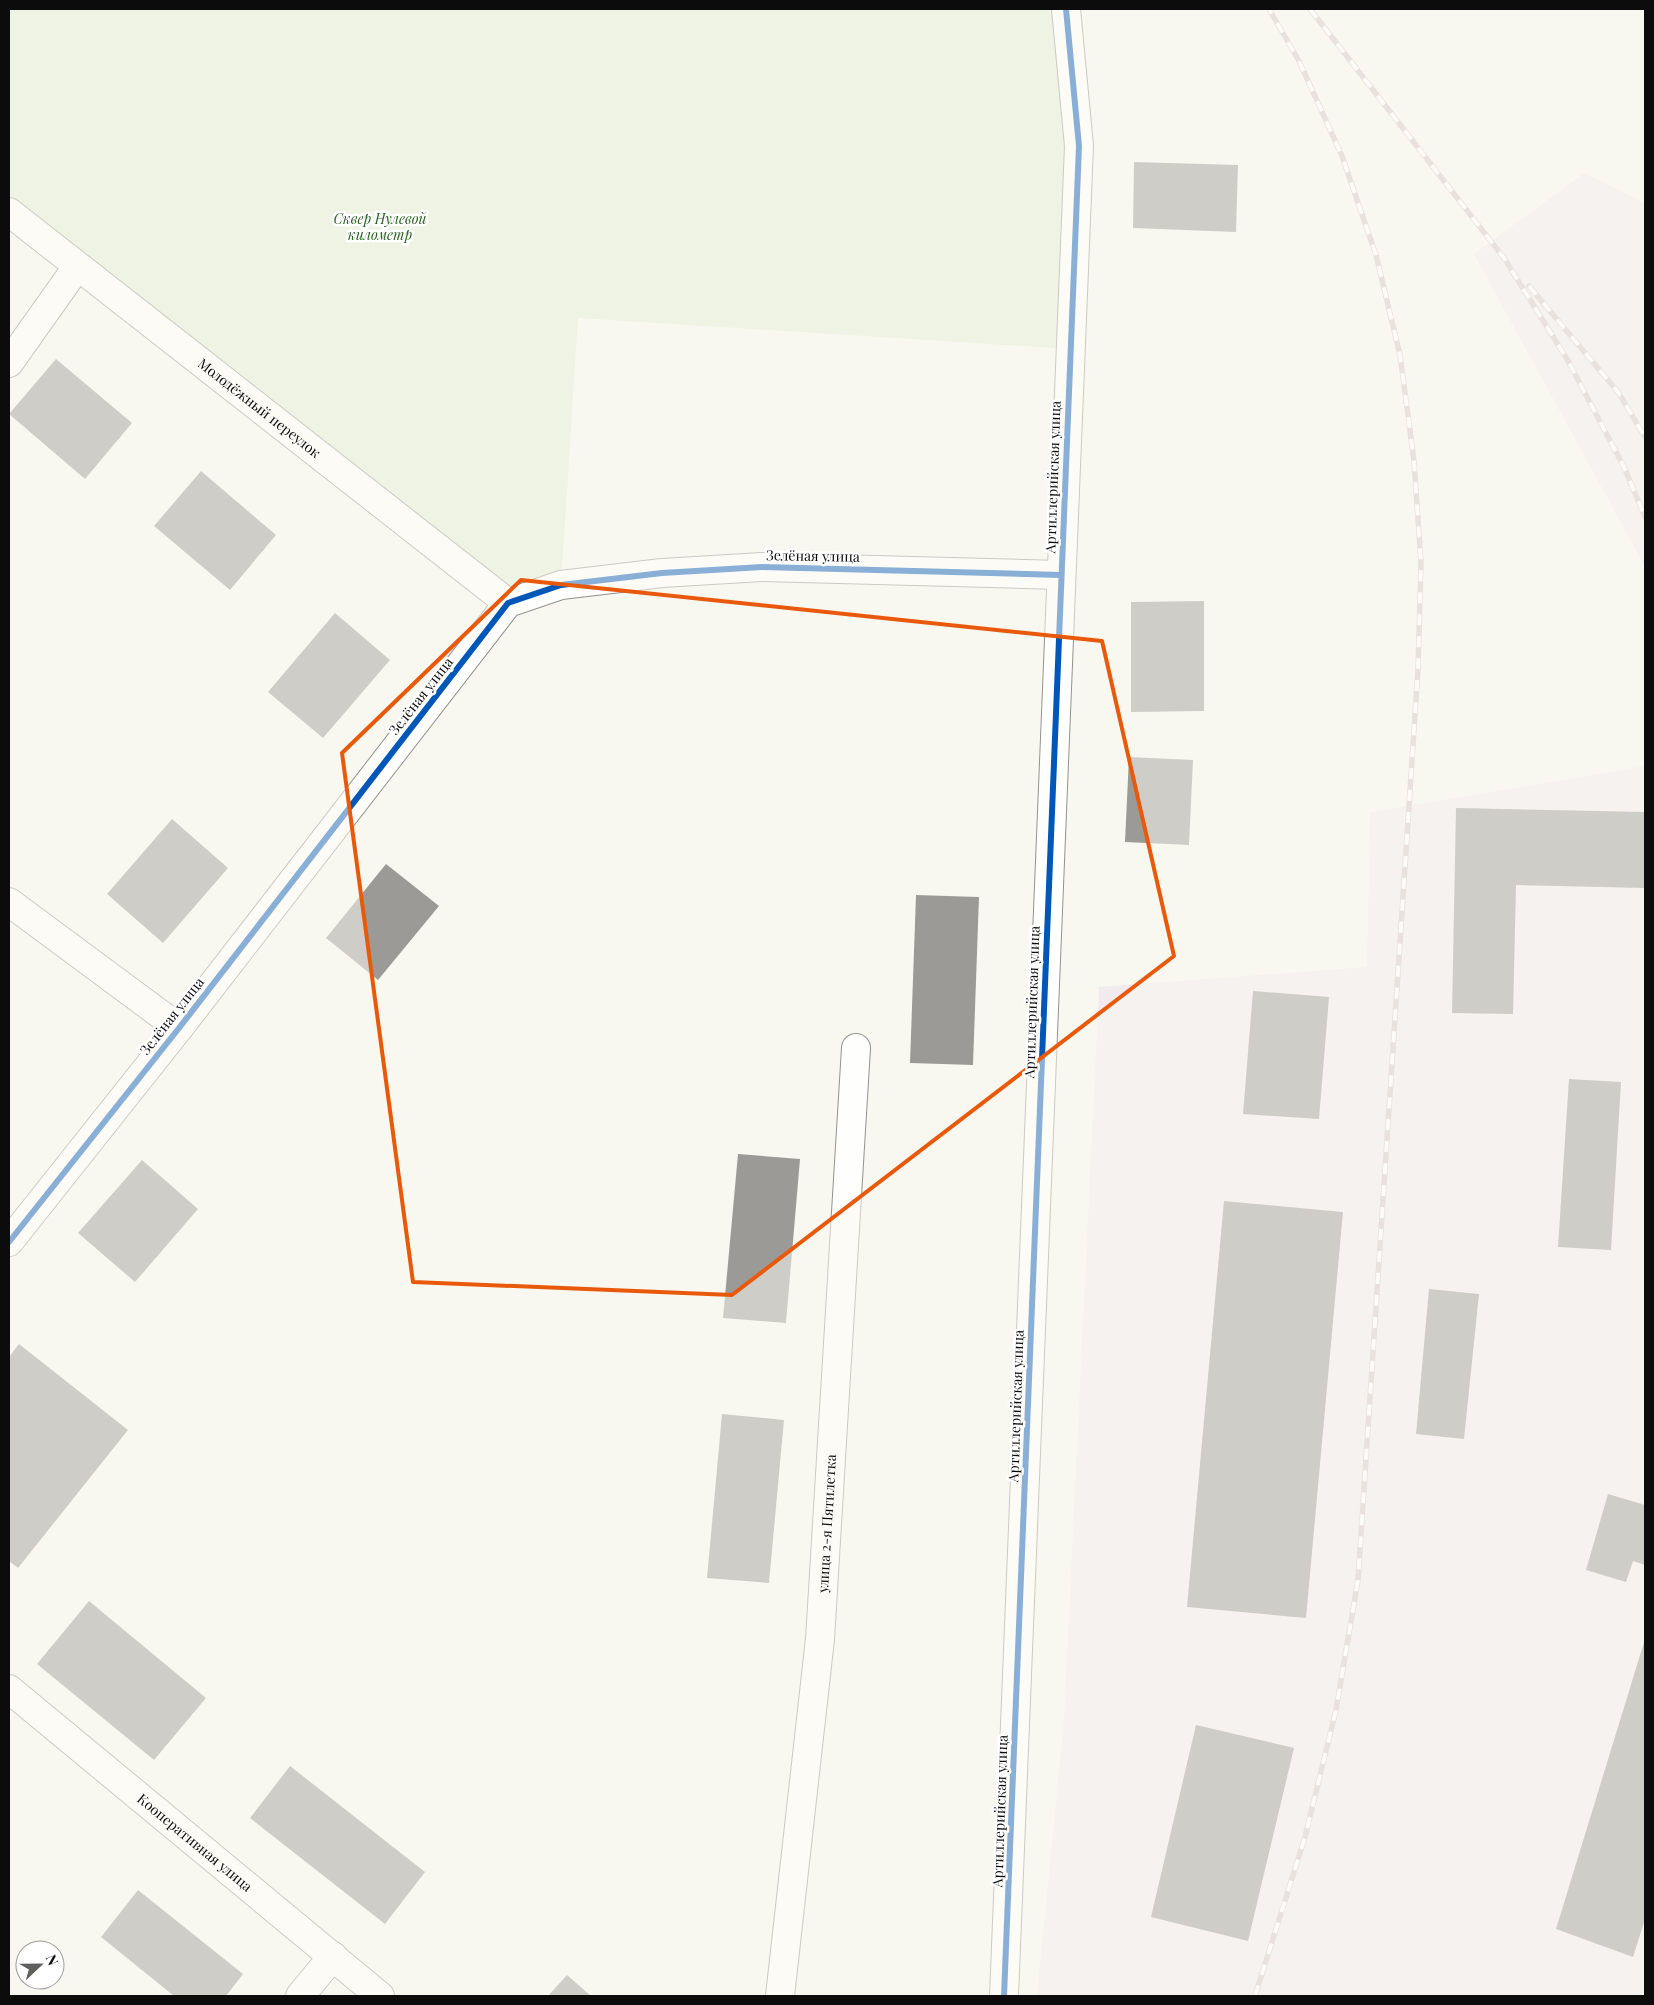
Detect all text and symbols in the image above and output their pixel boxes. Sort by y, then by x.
park label: Сквер Нулевой километр [333,209,428,244]
street label: Молодёжный переулок [194,354,325,462]
street label: Артиллерийская улица [1040,400,1065,555]
street label: Зелёная улица [766,545,860,566]
street label: Зелёная улица [384,653,457,738]
street label: Артиллерийская улица [1019,925,1044,1080]
street label: Зелёная улица [135,973,208,1058]
street label: Артиллерийская улица [1003,1329,1028,1484]
street label: улица 2-я Пятилетка [813,1454,840,1594]
street label: Артиллерийская улица [987,1734,1012,1889]
street label: Кооперативная улица [133,1789,257,1896]
north arrow [15,1940,65,1990]
text: N [42,1952,63,1968]

